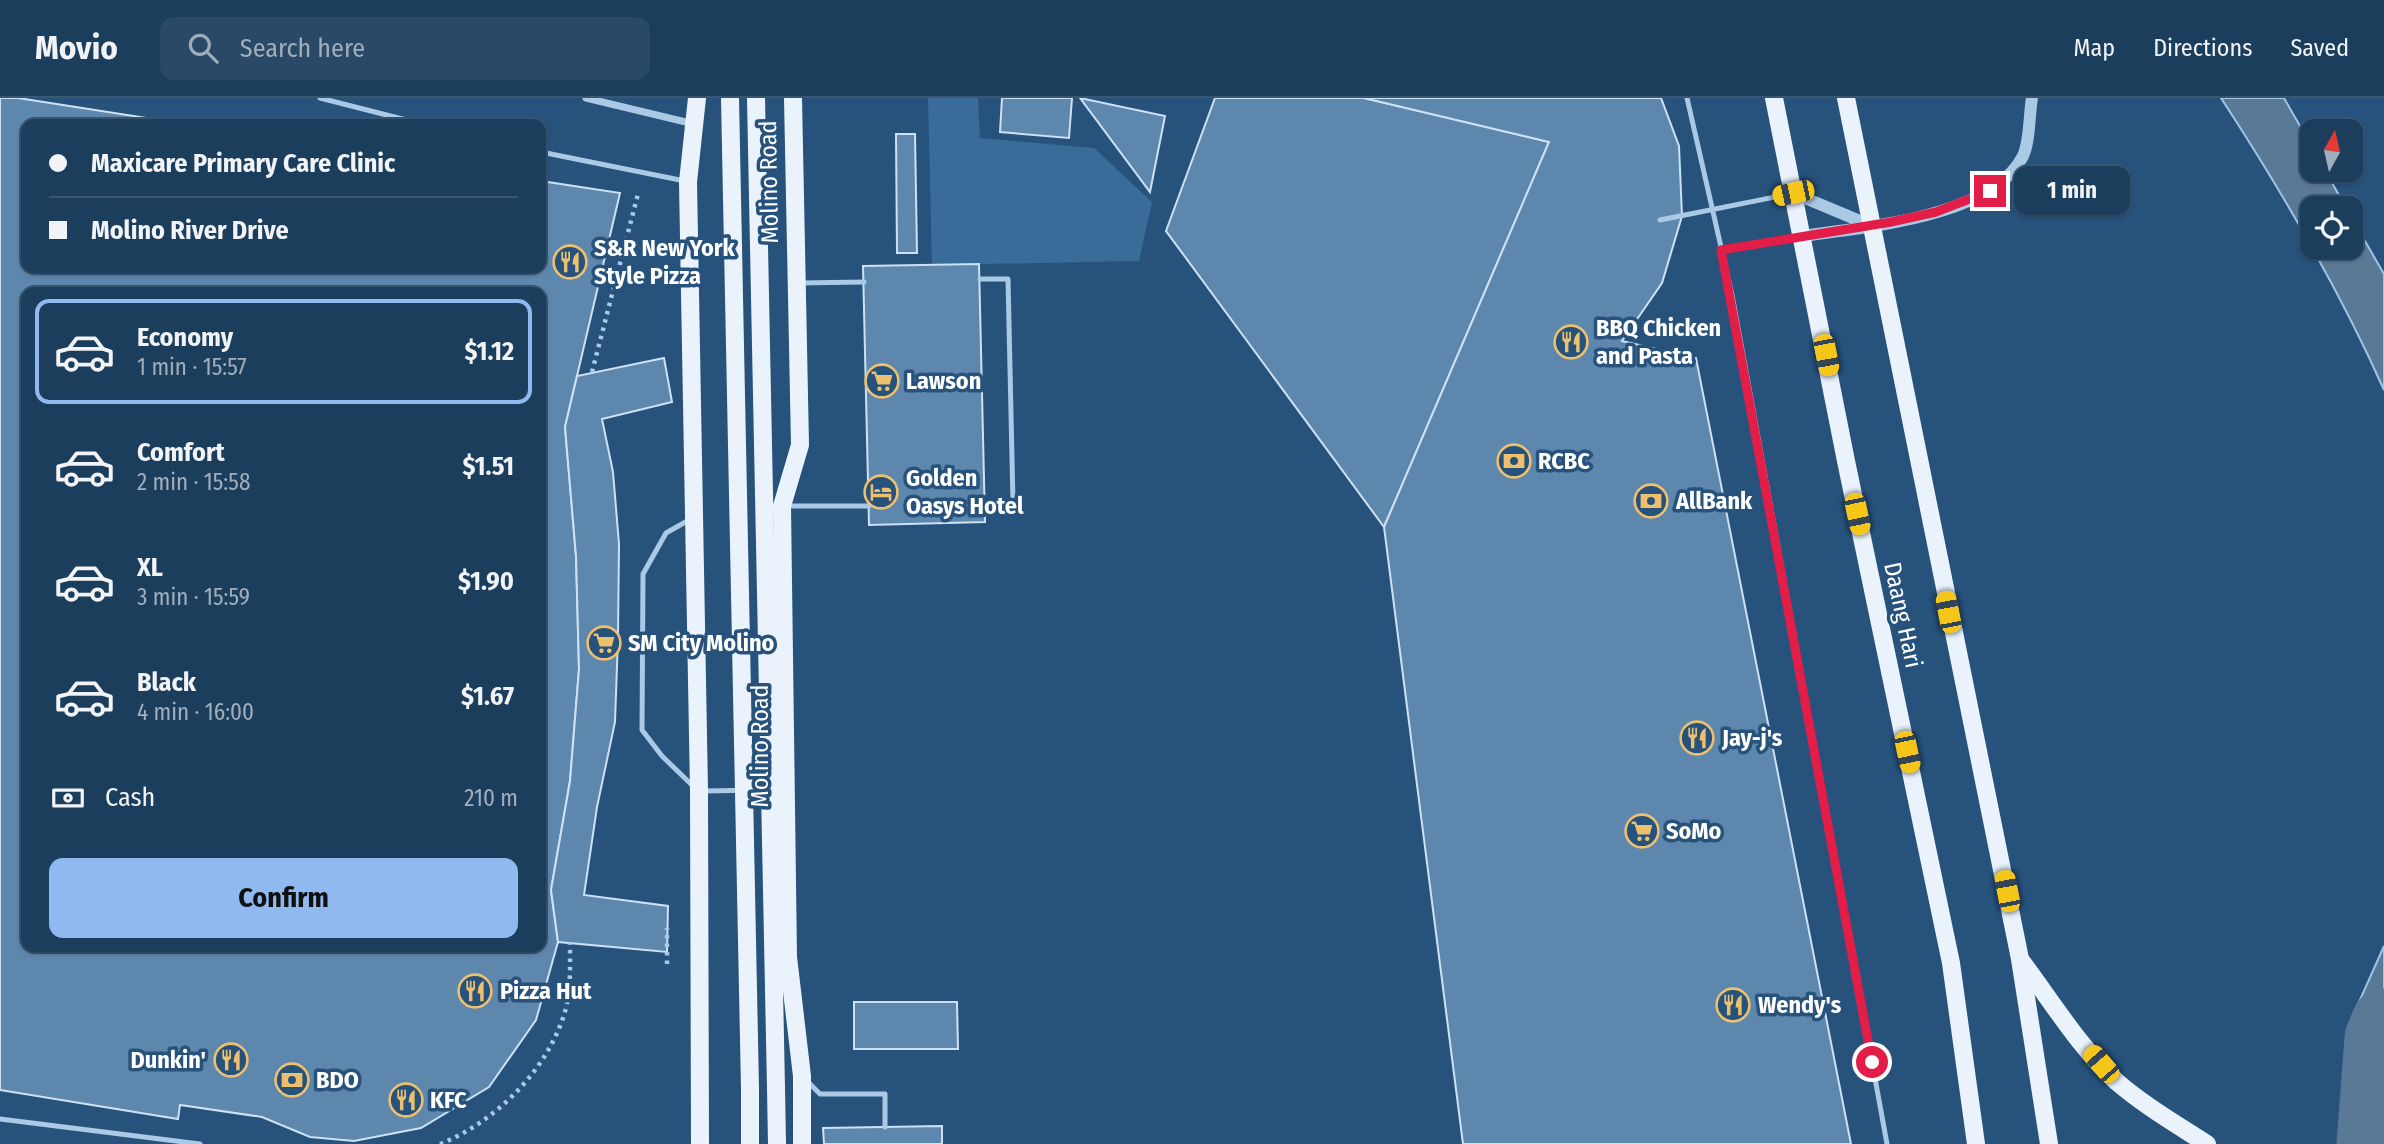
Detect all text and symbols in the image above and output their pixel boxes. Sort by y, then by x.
search box [160,17,650,80]
text: Movio [35,28,118,68]
icon: search [184,29,222,67]
text: Search here [240,33,365,64]
text: Map [2074,34,2115,62]
text: Directions [2153,34,2252,62]
text: Saved [2290,34,2349,62]
north arrow [2300,119,2362,182]
map controls [2300,119,2363,259]
street label: Molino Road [754,120,784,244]
text: Maxicare Primary Care Clinic [91,148,395,179]
callout: 1 min [2014,166,2130,216]
route end [1974,175,2006,207]
text: 1 min [2047,176,2097,204]
car [1771,178,1816,208]
button: locate [2300,196,2363,259]
text: Molino River Drive [91,215,289,246]
place label: S&R New York Style Pizza [594,234,736,290]
restaurant icon: S&R New York Style Pizza [551,243,589,281]
place label: BBQ Chicken and Pasta [1596,314,1721,370]
icon: car [53,320,116,383]
text: Economy [137,322,233,353]
restaurant icon: BBQ Chicken and Pasta [1552,323,1590,361]
car [1812,332,1841,378]
text: $1.12 [465,336,514,367]
text: 1 min · 15:57 [137,353,247,381]
supermarket icon: Lawson [863,362,901,400]
place label: Lawson [906,367,981,395]
icon: car [53,435,116,498]
text: Comfort [137,437,225,468]
bank icon: RCBC [1495,442,1533,480]
place label: RCBC [1538,447,1590,475]
text: $1.51 [462,451,514,482]
place label: Golden Oasys Hotel [906,464,1024,520]
text: 2 min · 15:58 [137,468,250,496]
hotel icon: Golden Oasys Hotel [862,473,900,511]
bank icon: AllBank [1632,482,1670,520]
place label: AllBank [1675,487,1753,515]
car [1843,491,1872,537]
icon: car [53,550,116,613]
text: XL [137,552,163,583]
street label: Daang Hari [1878,560,1928,670]
text: $1.90 [458,566,514,597]
text: 3 min · 15:59 [137,583,250,611]
car [1934,589,1963,635]
supermarket icon: SM City Molino [585,624,623,662]
place label: SM City Molino [628,629,775,657]
icon: car [53,665,116,728]
text: Black [137,667,196,698]
text: $1.67 [461,681,514,712]
street label: Molino Road [746,685,774,807]
text: 4 min · 16:00 [137,698,254,726]
restaurant icon: Jay-j's [1678,719,1716,757]
place label: Jay-j's [1721,724,1783,752]
car [1893,729,1922,775]
icon: cash [49,779,87,817]
text: Cash [105,782,155,813]
text: 210 m [464,784,518,812]
supermarket icon: SoMo [1623,812,1661,850]
place label: SoMo [1666,817,1722,845]
button: Confirm [49,858,518,938]
car [1993,868,2022,914]
restaurant icon: Pizza Hut [456,972,494,1010]
place label: Pizza Hut [500,977,592,1005]
restaurant icon: Wendy's [1714,986,1752,1024]
place label: Wendy's [1758,991,1842,1019]
restaurant icon: Dunkin' [212,1041,250,1079]
car [2080,1041,2123,1087]
place label: Dunkin' [131,1046,206,1074]
route start [1856,1046,1888,1078]
bank icon: BDO [273,1061,311,1099]
place label: BDO [316,1066,359,1094]
restaurant icon: KFC [387,1081,425,1119]
place label: KFC [430,1086,467,1114]

